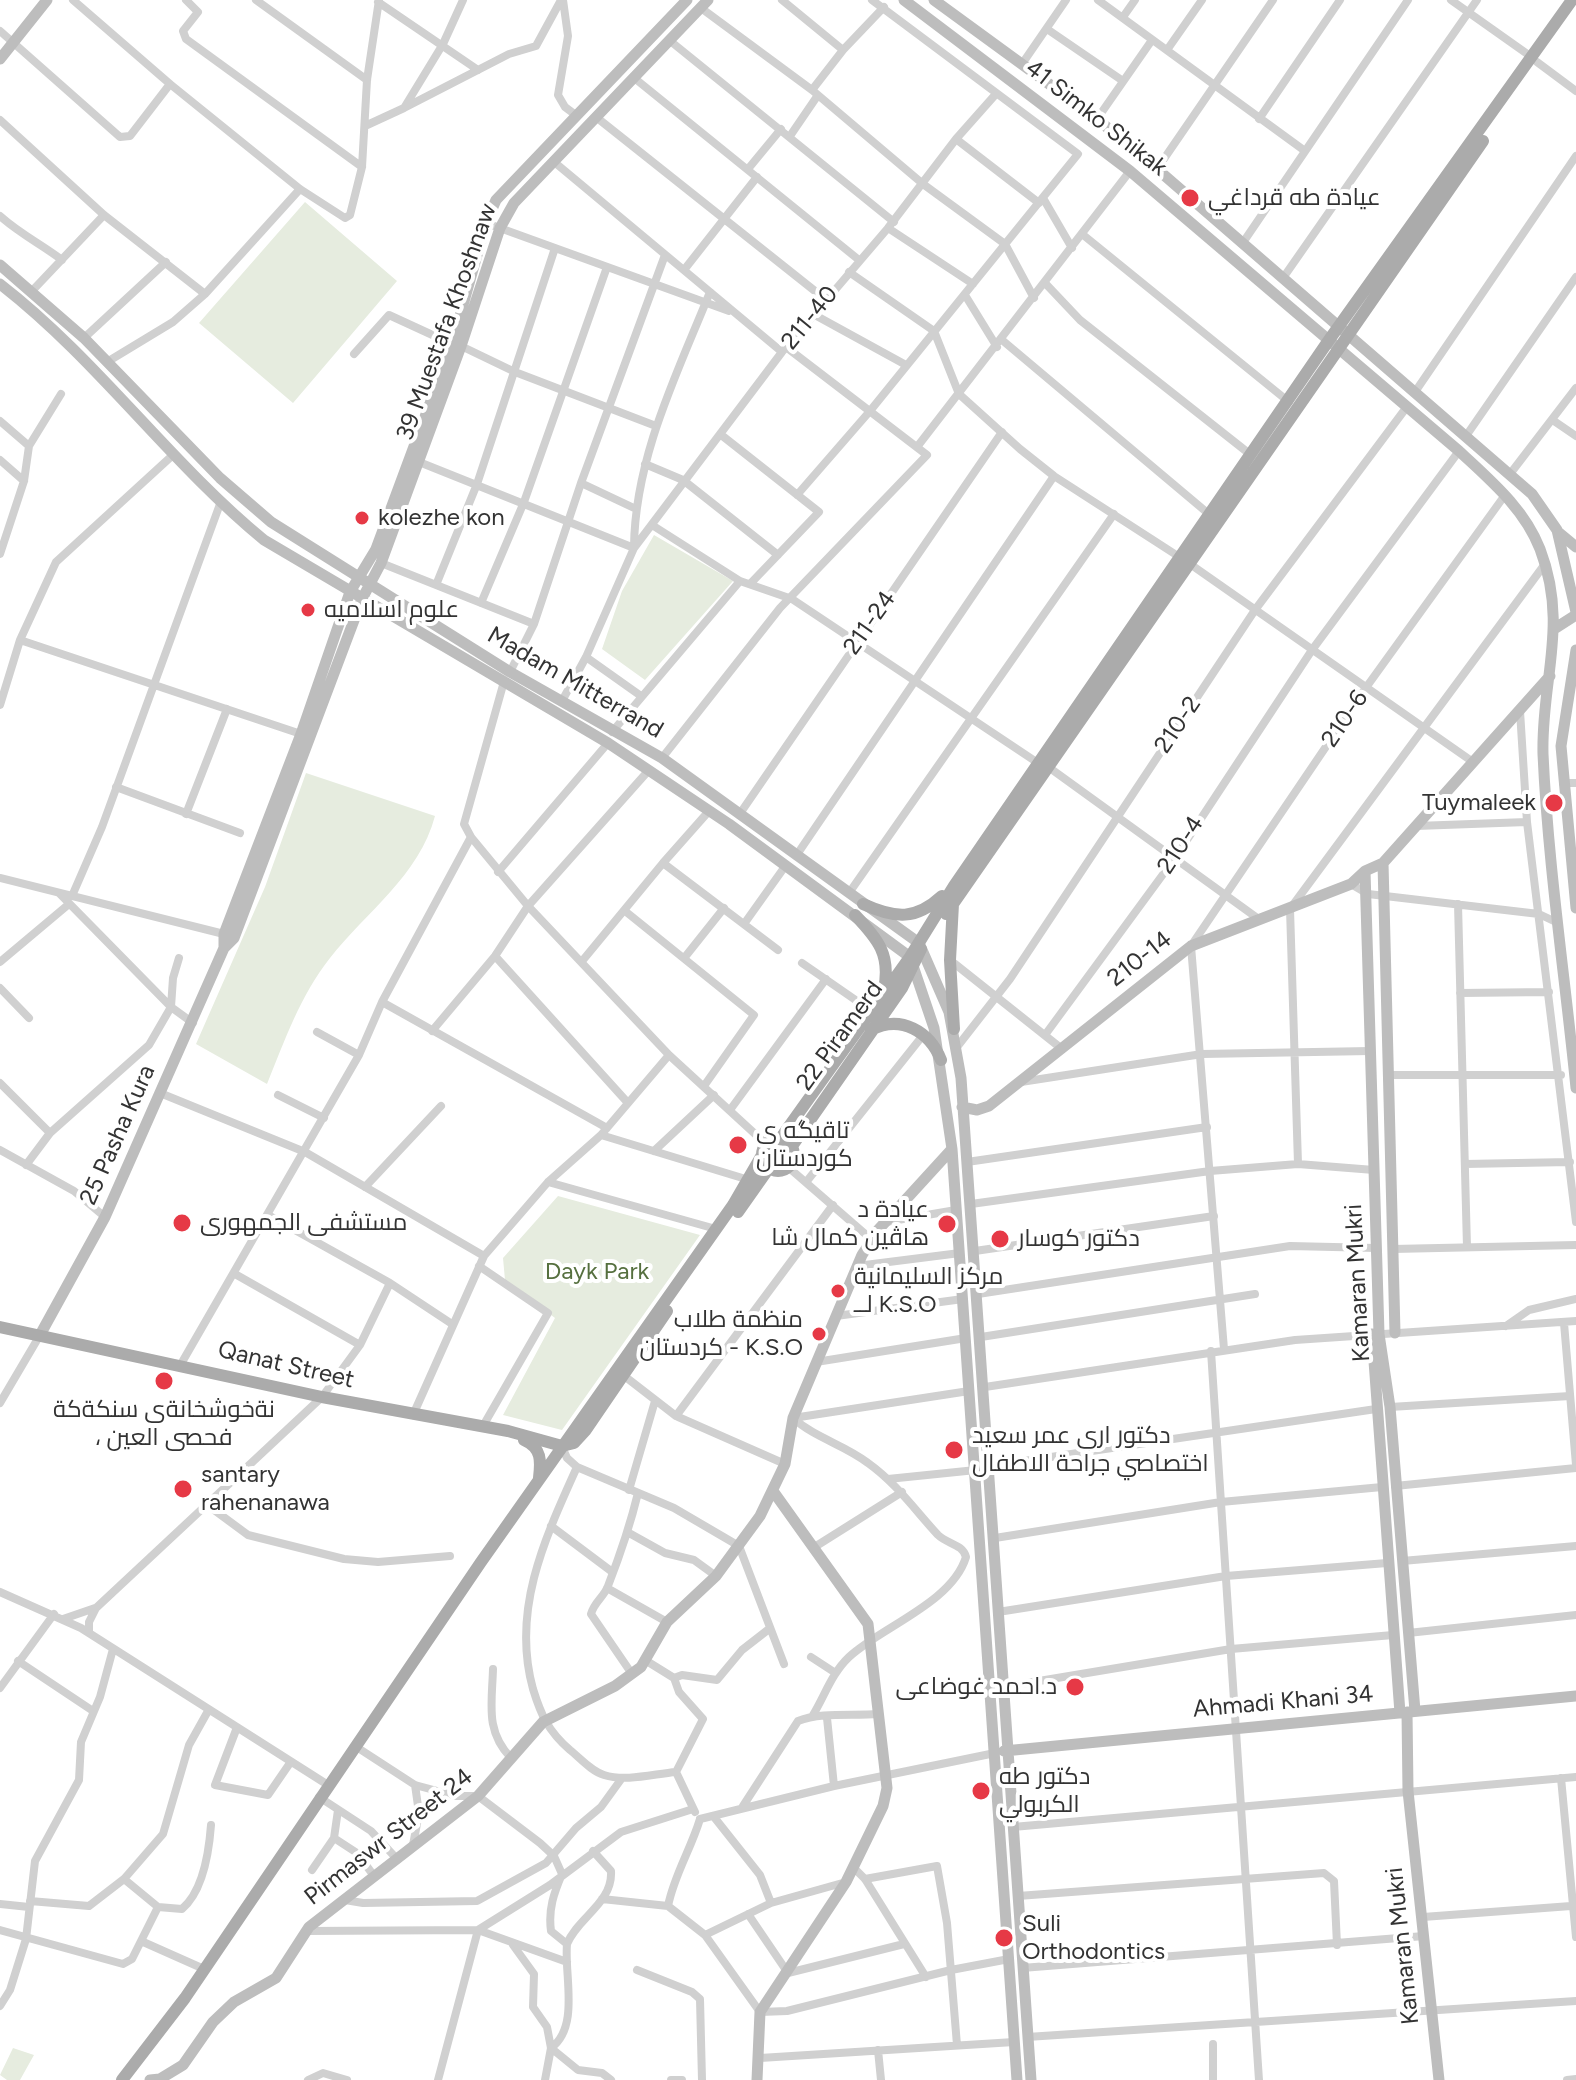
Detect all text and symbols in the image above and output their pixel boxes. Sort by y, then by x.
street label: 41 Simko Shikak [1020,54,1172,182]
place label: عيادة طه قرداغي [1208,184,1381,212]
marker: عيادة طه قرداغي [1179,187,1201,209]
street label: 39 Muestafa Khoshnaw [391,200,503,444]
street label: 211-40 [776,280,844,356]
place label: kolezhe kon [378,504,505,532]
marker: kolezhe kon [353,509,371,527]
street label: 211-24 [838,585,902,661]
place label: علوم اسلاميه [324,596,459,624]
marker: علوم اسلاميه [299,601,317,619]
street label: Madam Mitterrand [482,621,668,745]
street label: 210-6 [1316,685,1374,753]
street label: 210-2 [1149,691,1207,759]
place label: Tuymaleek [1422,789,1536,817]
marker: Tuymaleek [1543,792,1565,814]
street label: 210-4 [1152,810,1210,880]
street label: 210-14 [1102,925,1178,993]
street label: 22 Piramerd [791,976,889,1096]
street label: 25 Pasha Kura [74,1061,162,1209]
place label: تاقيگه ى كوردستان [756,1117,853,1173]
marker: تاقيگه ى كوردستان [727,1134,749,1156]
place label: عيادة د هاڤین کمال شا [771,1196,929,1252]
street label: Kamaran Mukri [1339,1203,1377,1363]
place label: مستشفى الجمهورى [200,1209,407,1237]
marker: مستشفى الجمهورى [171,1212,193,1234]
marker: عيادة د هاڤین کمال شا [936,1213,958,1235]
place label: دكتور كوسار [1018,1225,1140,1253]
marker: دكتور كوسار [989,1228,1011,1250]
park label: Dayk Park [545,1258,649,1286]
place label: مرکز السلیمانیة لــ K.S.O [854,1263,1003,1319]
marker: مرکز السلیمانیة لــ K.S.O [829,1282,847,1300]
place label: منظمة طلاب كردستان - K.S.O [639,1306,803,1362]
marker: منظمة طلاب كردستان - K.S.O [810,1325,828,1343]
street label: Qanat Street [215,1335,357,1395]
marker: نةخوشخانةى سنكةكة ، فحصى العين [153,1370,175,1392]
place label: نةخوشخانةى سنكةكة ، فحصى العين [53,1396,275,1452]
place label: دكتور اري عمر سعيد اختصاصي جراحة الاطفال [972,1422,1209,1478]
marker: دكتور اري عمر سعيد اختصاصي جراحة الاطفال [943,1439,965,1461]
place label: santary rahenanawa [201,1461,330,1517]
marker: santary rahenanawa [172,1478,194,1500]
place label: د.احمد غوضاعی [895,1673,1057,1701]
marker: د.احمد غوضاعی [1064,1676,1086,1698]
street label: Ahmadi Khani 34 [1192,1680,1374,1724]
street label: Pirmaswr Street 24 [299,1762,479,1912]
place label: دكتور طه الكربولي [999,1763,1090,1819]
marker: دكتور طه الكربولي [970,1780,992,1802]
street label: Kamaran Mukri [1380,1866,1426,2026]
place label: Suli Orthodontics [1022,1910,1165,1966]
marker: Suli Orthodontics [993,1927,1015,1949]

